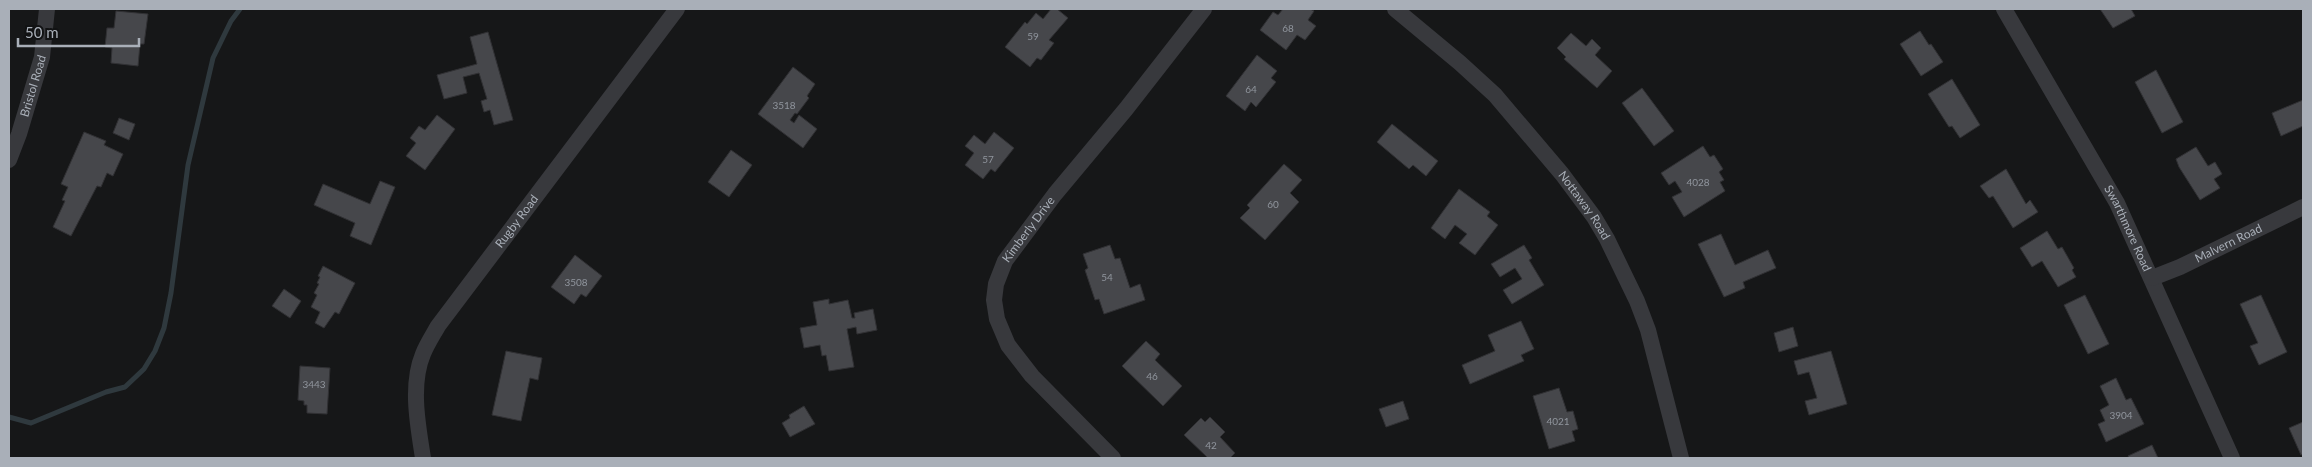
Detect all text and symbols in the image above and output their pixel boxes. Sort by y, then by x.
scale bar [18,15,139,47]
house number: 68 [1282,22,1294,34]
text: 50 m [25,23,59,41]
house number: 59 [1027,30,1039,42]
street label: Bristol Road [17,53,49,119]
house number: 64 [1245,83,1257,95]
house number: 3518 [772,99,796,111]
house number: 57 [982,153,994,165]
street label: Nottaway Road [1555,168,1614,242]
house number: 4028 [1686,176,1710,188]
street label: Swarthmore Road [2101,182,2155,274]
street label: Rugby Road [492,192,541,251]
street label: Kimberly Drive [999,193,1058,265]
house number: 60 [1267,198,1279,210]
street label: Malvern Road [2192,220,2264,266]
house number: 54 [1101,271,1113,283]
house number: 3508 [564,276,588,288]
house number: 46 [1146,370,1158,382]
house number: 3443 [302,378,326,390]
house number: 3904 [2109,409,2133,421]
house number: 4021 [1546,415,1570,427]
house number: 42 [1205,439,1217,451]

